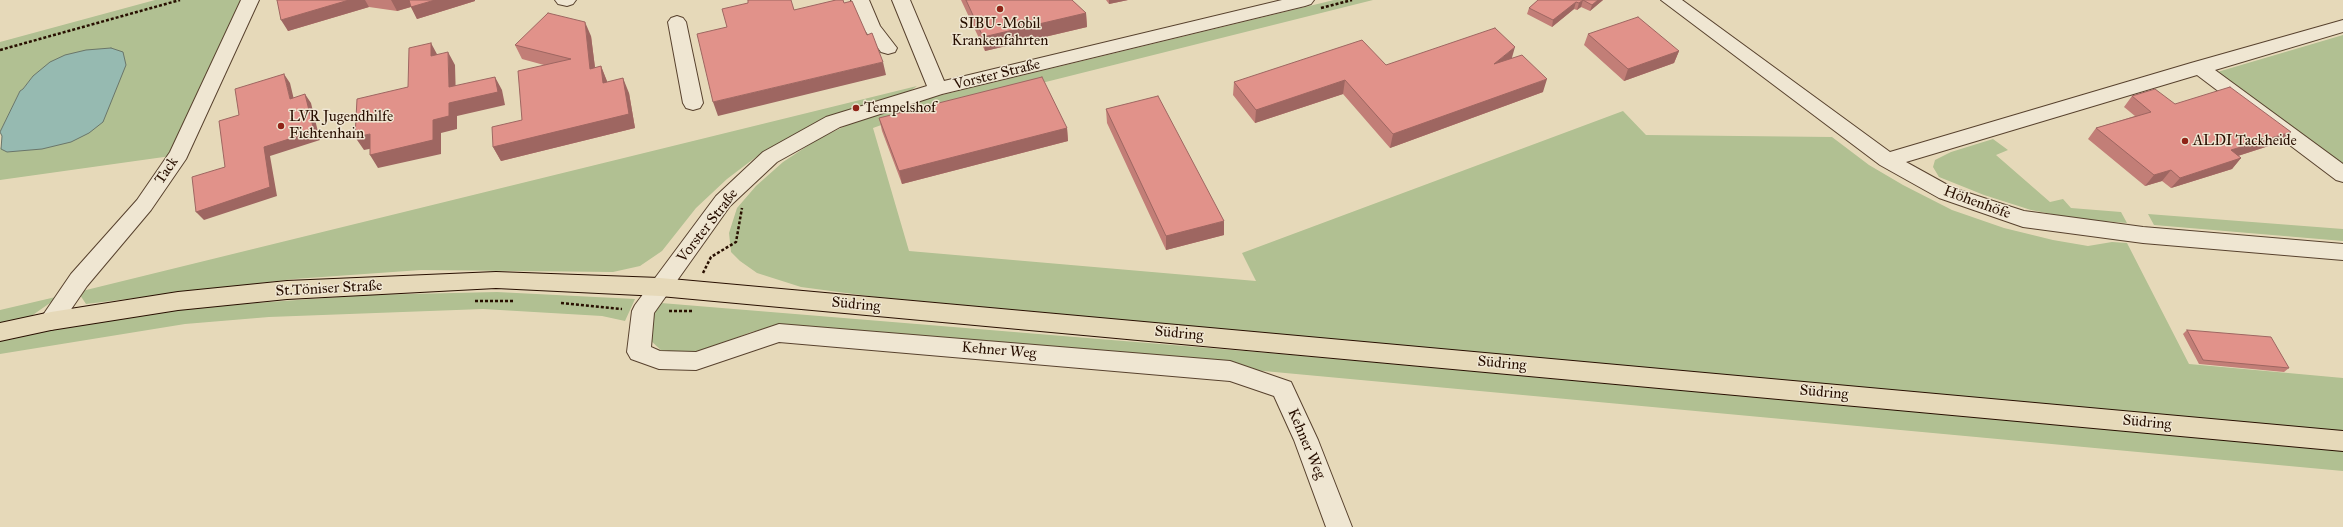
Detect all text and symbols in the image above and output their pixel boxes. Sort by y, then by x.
marker: SIBU-Mobil Krankenfahrten [995,4,1005,14]
place label: SIBU-Mobil Krankenfahrten [952,15,1048,50]
street label: Vorster Straße [952,56,1042,94]
place label: Tempelshof [864,99,936,117]
marker: Tempelshof [851,103,861,113]
place label: LVR Jugendhilfe Fichtenhain [289,108,393,143]
marker: LVR Jugendhilfe Fichtenhain [276,121,286,131]
place label: ALDI Tackheide [2193,132,2297,150]
marker: ALDI Tackheide [2180,136,2190,146]
street label: Tack [151,154,183,188]
street label: Höhenhöfe [1941,183,2013,223]
street label: Vorster Straße [674,186,742,266]
street label: St.Töniser Straße [275,277,383,301]
street label: Südring [831,294,881,316]
street label: Südring [1154,323,1204,345]
street label: Kehner Weg [961,339,1037,363]
street label: Südring [1477,353,1527,375]
street label: Südring [1799,382,1849,404]
street label: Kehner Weg [1283,406,1329,482]
street label: Südring [2122,412,2172,434]

